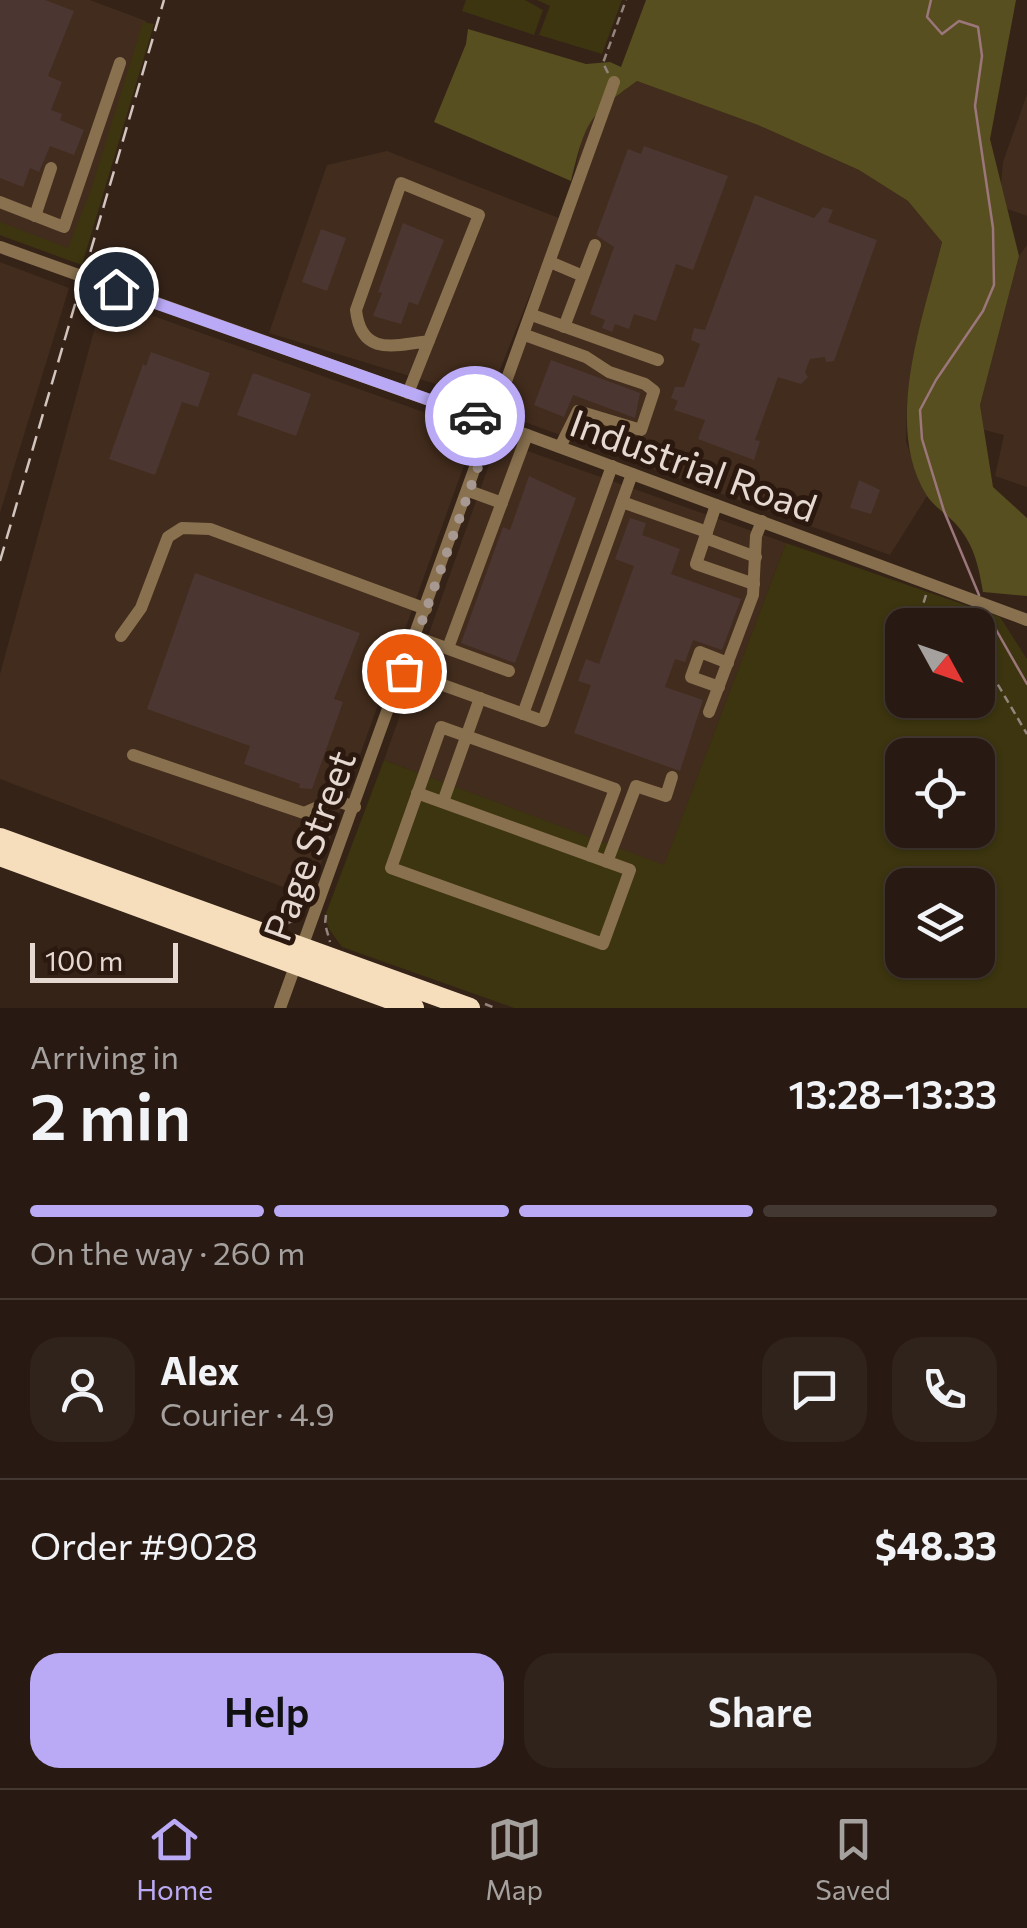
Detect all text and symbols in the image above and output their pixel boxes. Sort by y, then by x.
pin [74,247,159,332]
icon: home [89,262,144,317]
courier [425,366,525,466]
icon: car [448,389,503,444]
street label: Industrial Road [564,398,824,530]
north arrow [885,608,995,718]
map controls [885,608,995,978]
pin [362,629,447,714]
icon: bag [377,644,432,699]
button: locate [885,738,995,848]
street label: Page Street [252,744,364,946]
button: layers [885,868,995,978]
scale bar [30,938,178,983]
text: 100 m [45,943,123,977]
text: Arriving in [30,1036,179,1076]
text: 13:28–13:33 [788,1070,997,1117]
text: 2 min [30,1074,191,1153]
text: On the way · 260 m [30,1232,305,1272]
button: person [30,1337,135,1442]
button: chat [762,1337,867,1442]
button: phone [892,1337,997,1442]
text: Alex [160,1346,239,1393]
text: Courier · 4.9 [160,1393,335,1433]
text: Order #9028 [30,1521,258,1568]
text: $48.33 [875,1521,997,1568]
button: Help [30,1653,504,1768]
button: Share [524,1653,997,1768]
tab: Home [136,1812,213,1906]
tab: Map [485,1812,543,1906]
tab: Saved [815,1812,891,1906]

